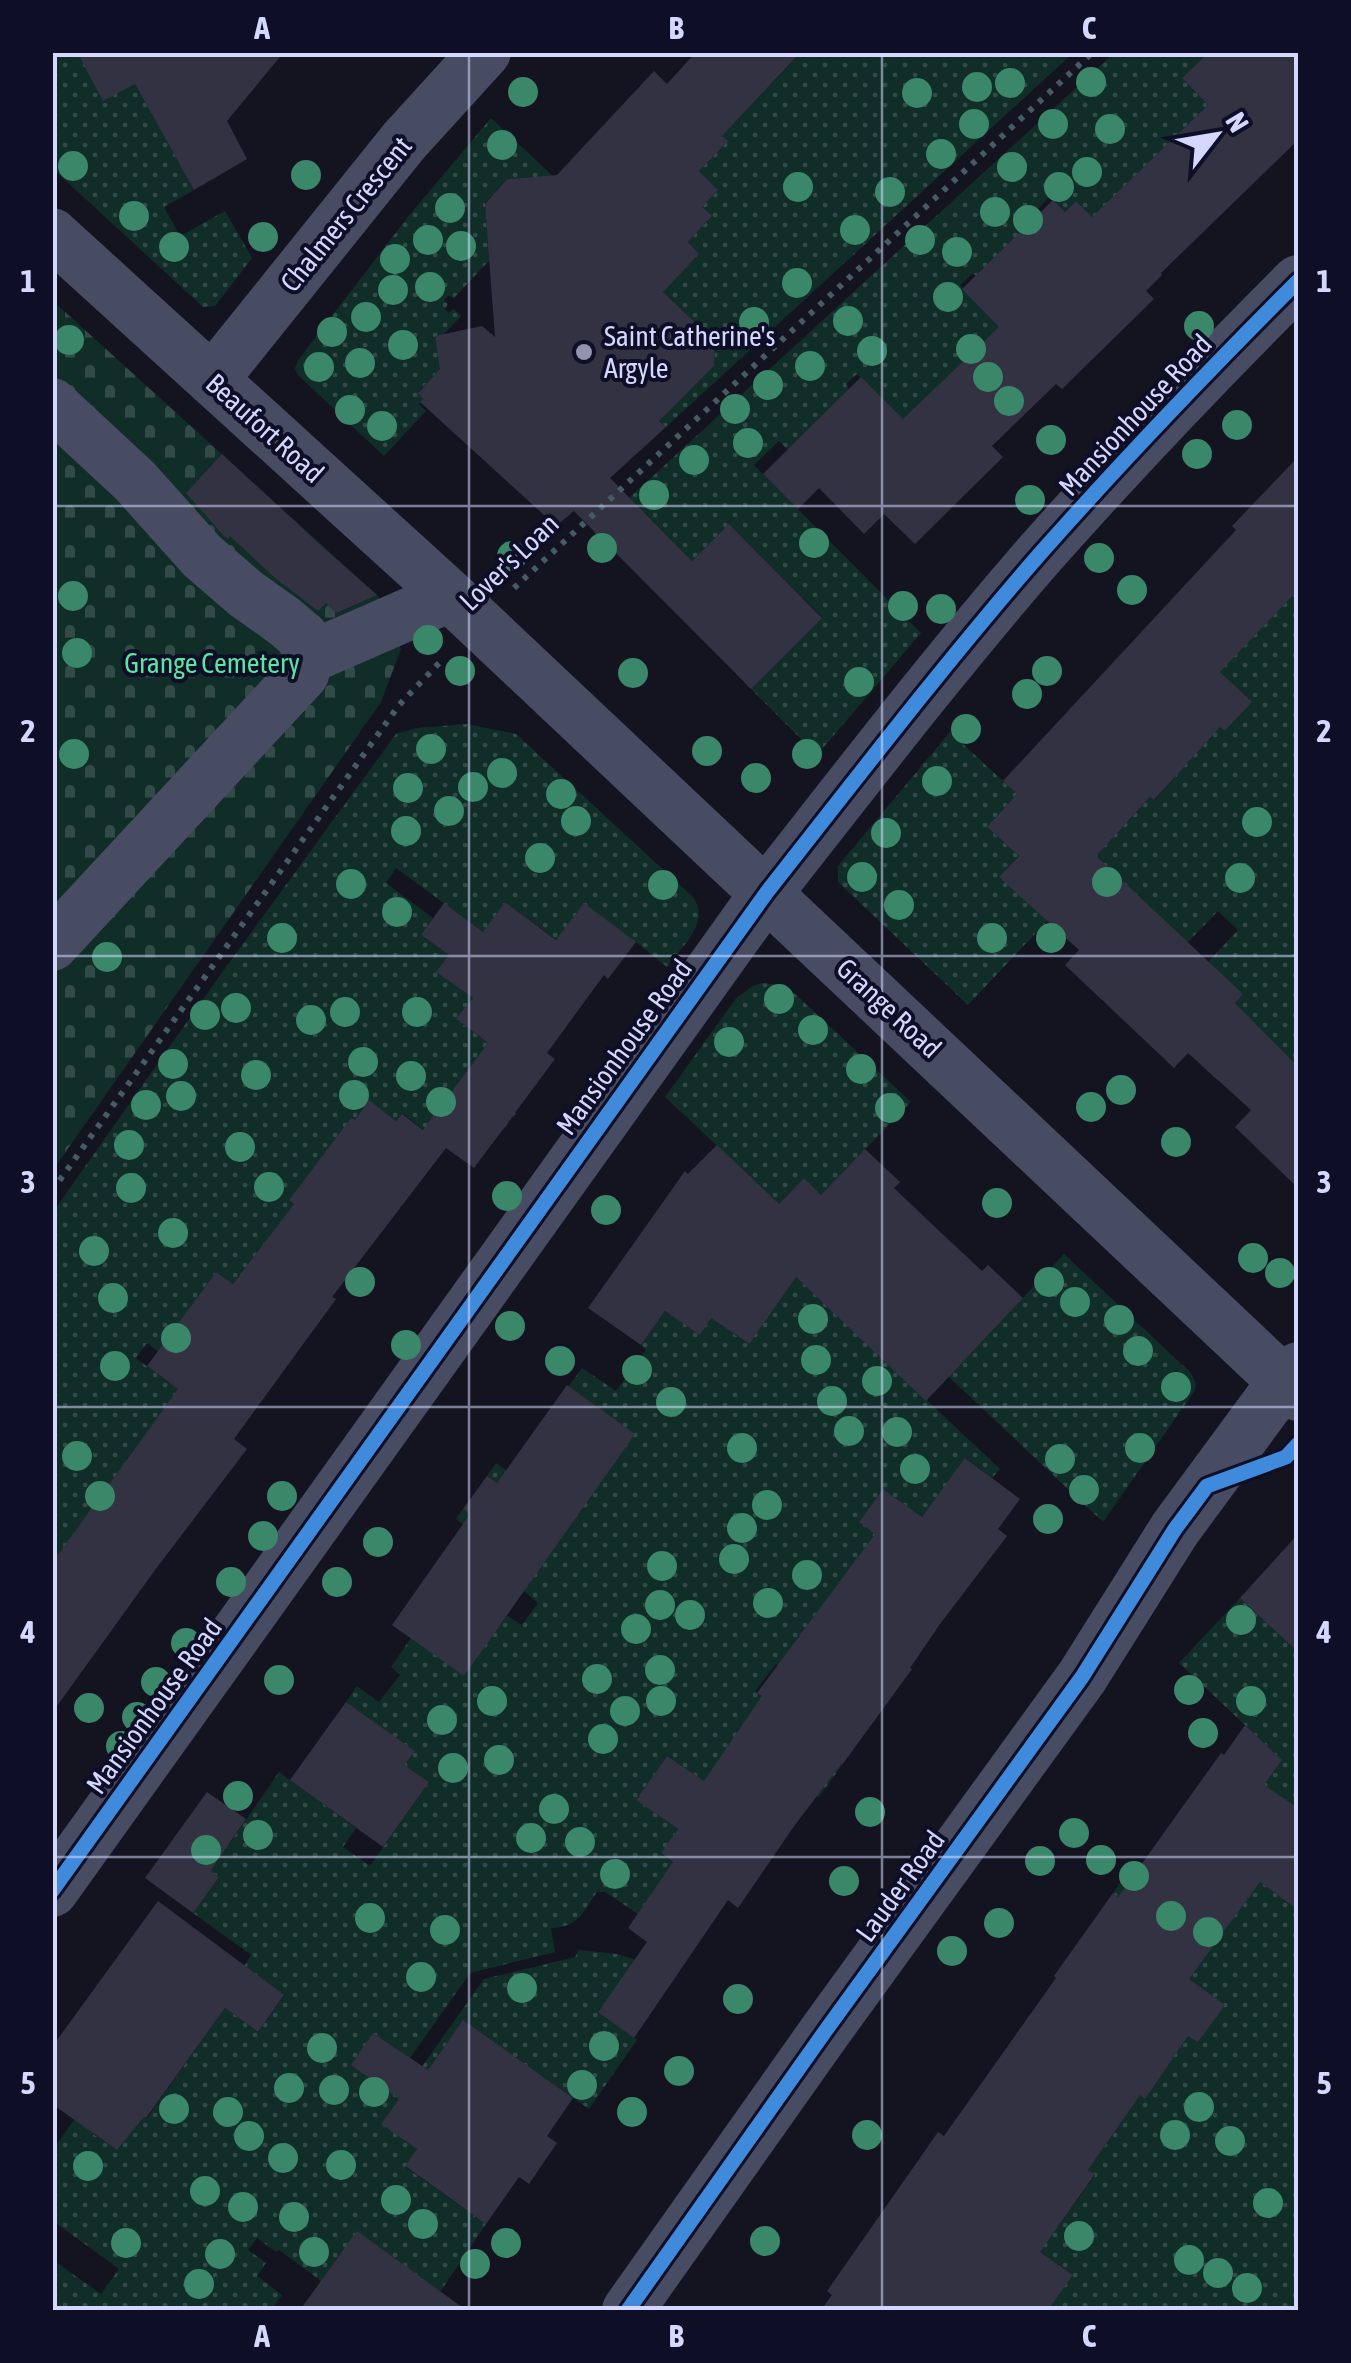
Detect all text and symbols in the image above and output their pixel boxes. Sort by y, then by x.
text: A [253,9,270,46]
text: B [668,9,684,46]
text: C [1082,9,1097,46]
north arrow [1166,85,1266,185]
text: N [1219,107,1255,137]
street label: Chalmers Crescent [274,130,418,298]
text: 1 [20,262,36,299]
text: 1 [1316,262,1332,299]
place label: Saint Catherine's Argyle [604,320,775,384]
street label: Mansionhouse Road [1052,328,1218,502]
marker: Saint Catherine's Argyle [573,341,595,363]
street label: Beaufort Road [200,367,330,489]
street label: Lover's Loan [453,507,565,617]
park label: Grange Cemetery [124,647,300,679]
text: 2 [20,712,36,749]
text: 2 [1316,712,1332,749]
street label: Grange Road [830,952,948,1064]
street label: Mansionhouse Road [550,953,698,1141]
text: 3 [20,1163,36,1200]
text: 3 [1316,1163,1332,1200]
street label: Mansionhouse Road [80,1612,228,1800]
text: 4 [19,1613,36,1650]
text: 4 [1315,1613,1332,1650]
street label: Lauder Road [849,1824,951,1948]
text: 5 [20,2064,36,2101]
text: 5 [1316,2064,1332,2101]
text: A [253,2317,270,2354]
text: B [668,2317,684,2354]
text: C [1082,2317,1097,2354]

